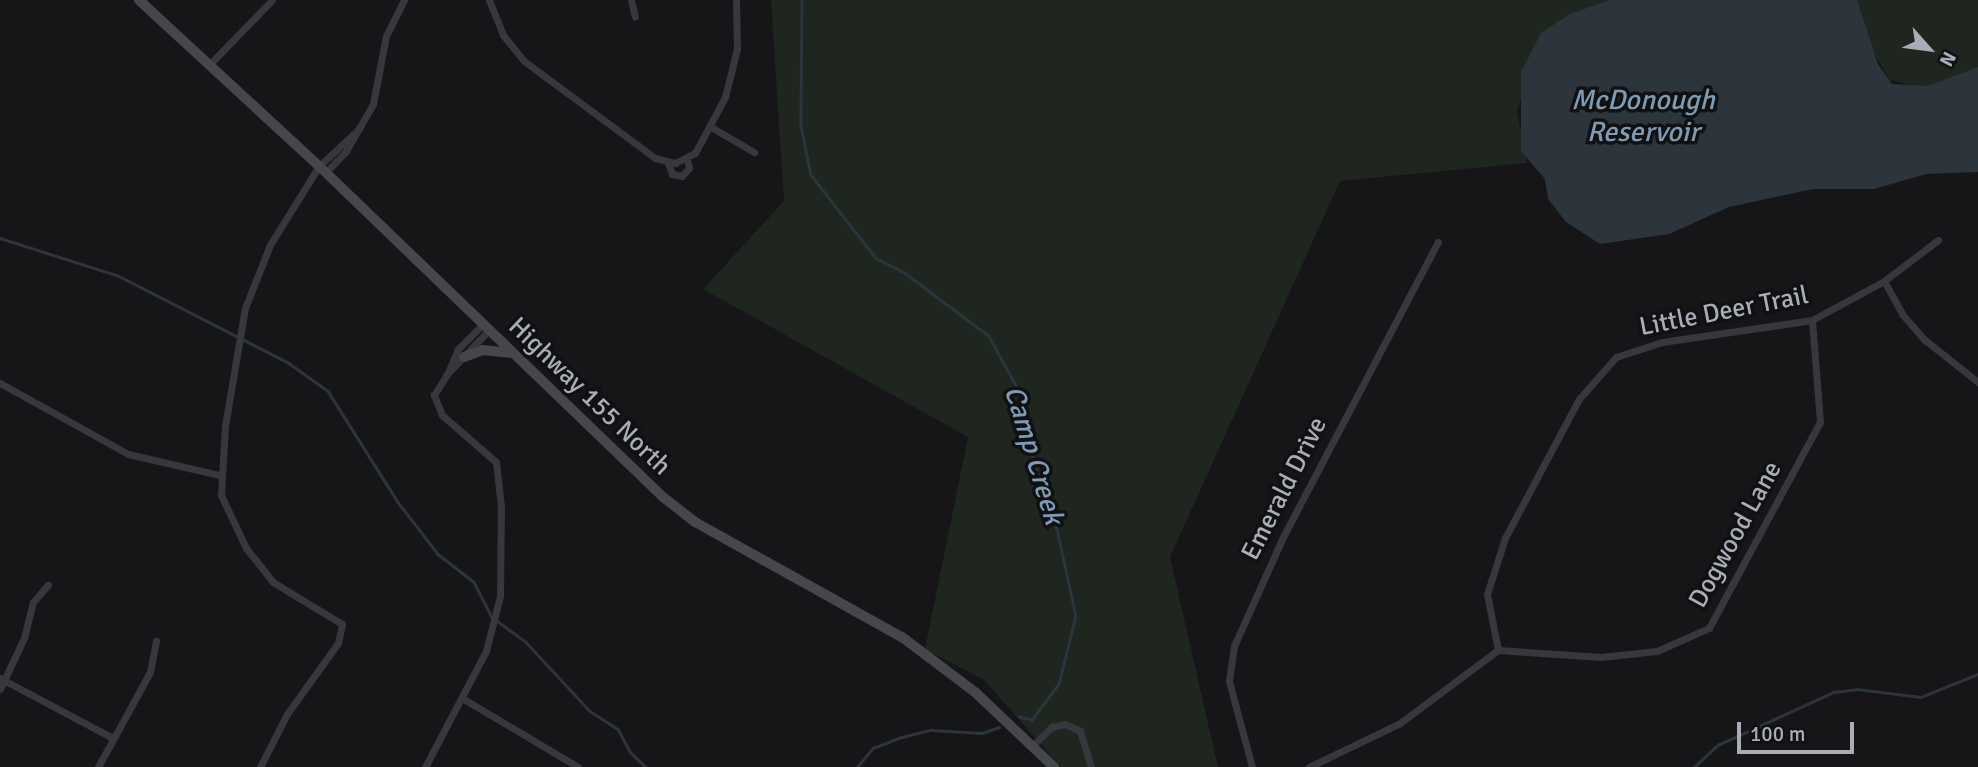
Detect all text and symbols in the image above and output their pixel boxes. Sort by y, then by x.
north arrow [1894,14,1964,84]
text: N [1934,47,1961,70]
water label: McDonough Reservoir [1571,83,1715,149]
street label: Little Deer Trail [1637,280,1811,344]
street label: Highway 155 North [501,312,677,482]
water label: Camp Creek [997,382,1071,528]
street label: Emerald Drive [1236,412,1334,566]
street label: Dogwood Lane [1683,456,1789,614]
scale bar [1740,708,1857,752]
text: 100 m [1750,721,1805,747]

